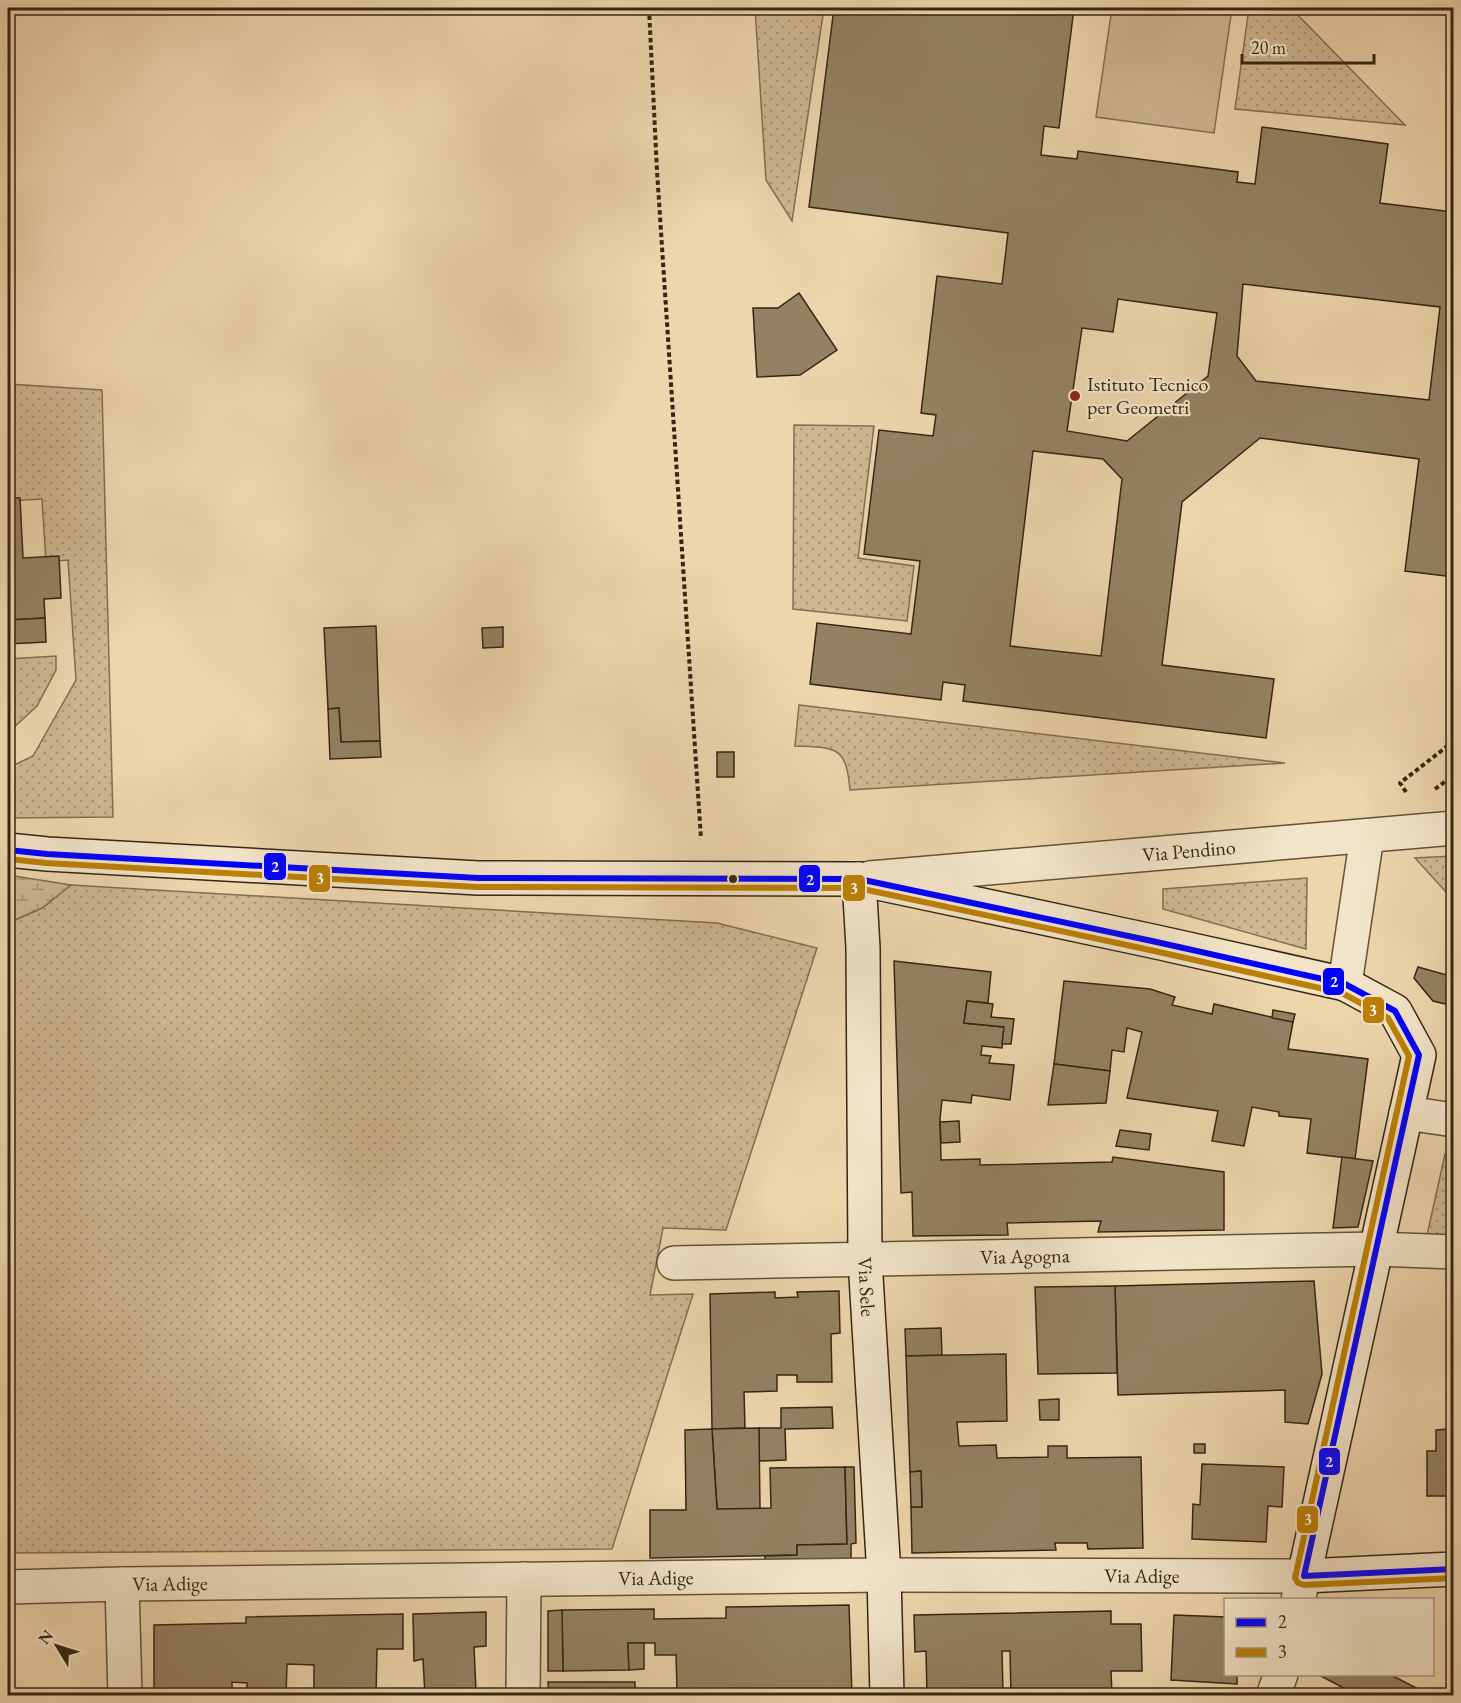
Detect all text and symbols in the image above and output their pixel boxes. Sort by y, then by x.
scale bar [1242,27,1374,65]
text: 20 m [1251,36,1286,59]
place label: Istituto Tecnico per Geometri [1087,371,1208,420]
marker: Istituto Tecnico per Geometri [1068,389,1082,403]
street label: Via Pendino [1141,834,1237,868]
line badge: 2 [263,852,287,881]
text: 2 [271,856,280,877]
line badge: 3 [308,864,331,893]
line badge: 2 [798,864,821,893]
text: 3 [316,868,324,889]
text: 2 [806,869,815,890]
unlabelled marker [727,873,739,885]
line badge: 3 [842,874,866,902]
text: 3 [850,878,858,899]
line badge: 2 [1322,967,1345,996]
text: 2 [1330,971,1339,992]
line badge: 3 [1362,996,1385,1024]
text: 3 [1369,1000,1377,1021]
street label: Via Agogna [980,1242,1070,1270]
street label: Via Sele [852,1256,881,1318]
line badge: 2 [1318,1447,1341,1476]
text: 2 [1325,1451,1334,1472]
line badge: 3 [1296,1505,1319,1534]
text: 3 [1304,1509,1312,1530]
street label: Via Adige [1104,1563,1180,1589]
street label: Via Adige [618,1564,694,1591]
street label: Via Adige [132,1570,208,1597]
legend [1224,1598,1434,1676]
text: 2 [1278,1610,1287,1633]
north arrow [27,1616,87,1676]
text: N [33,1625,58,1649]
text: 3 [1278,1640,1287,1663]

